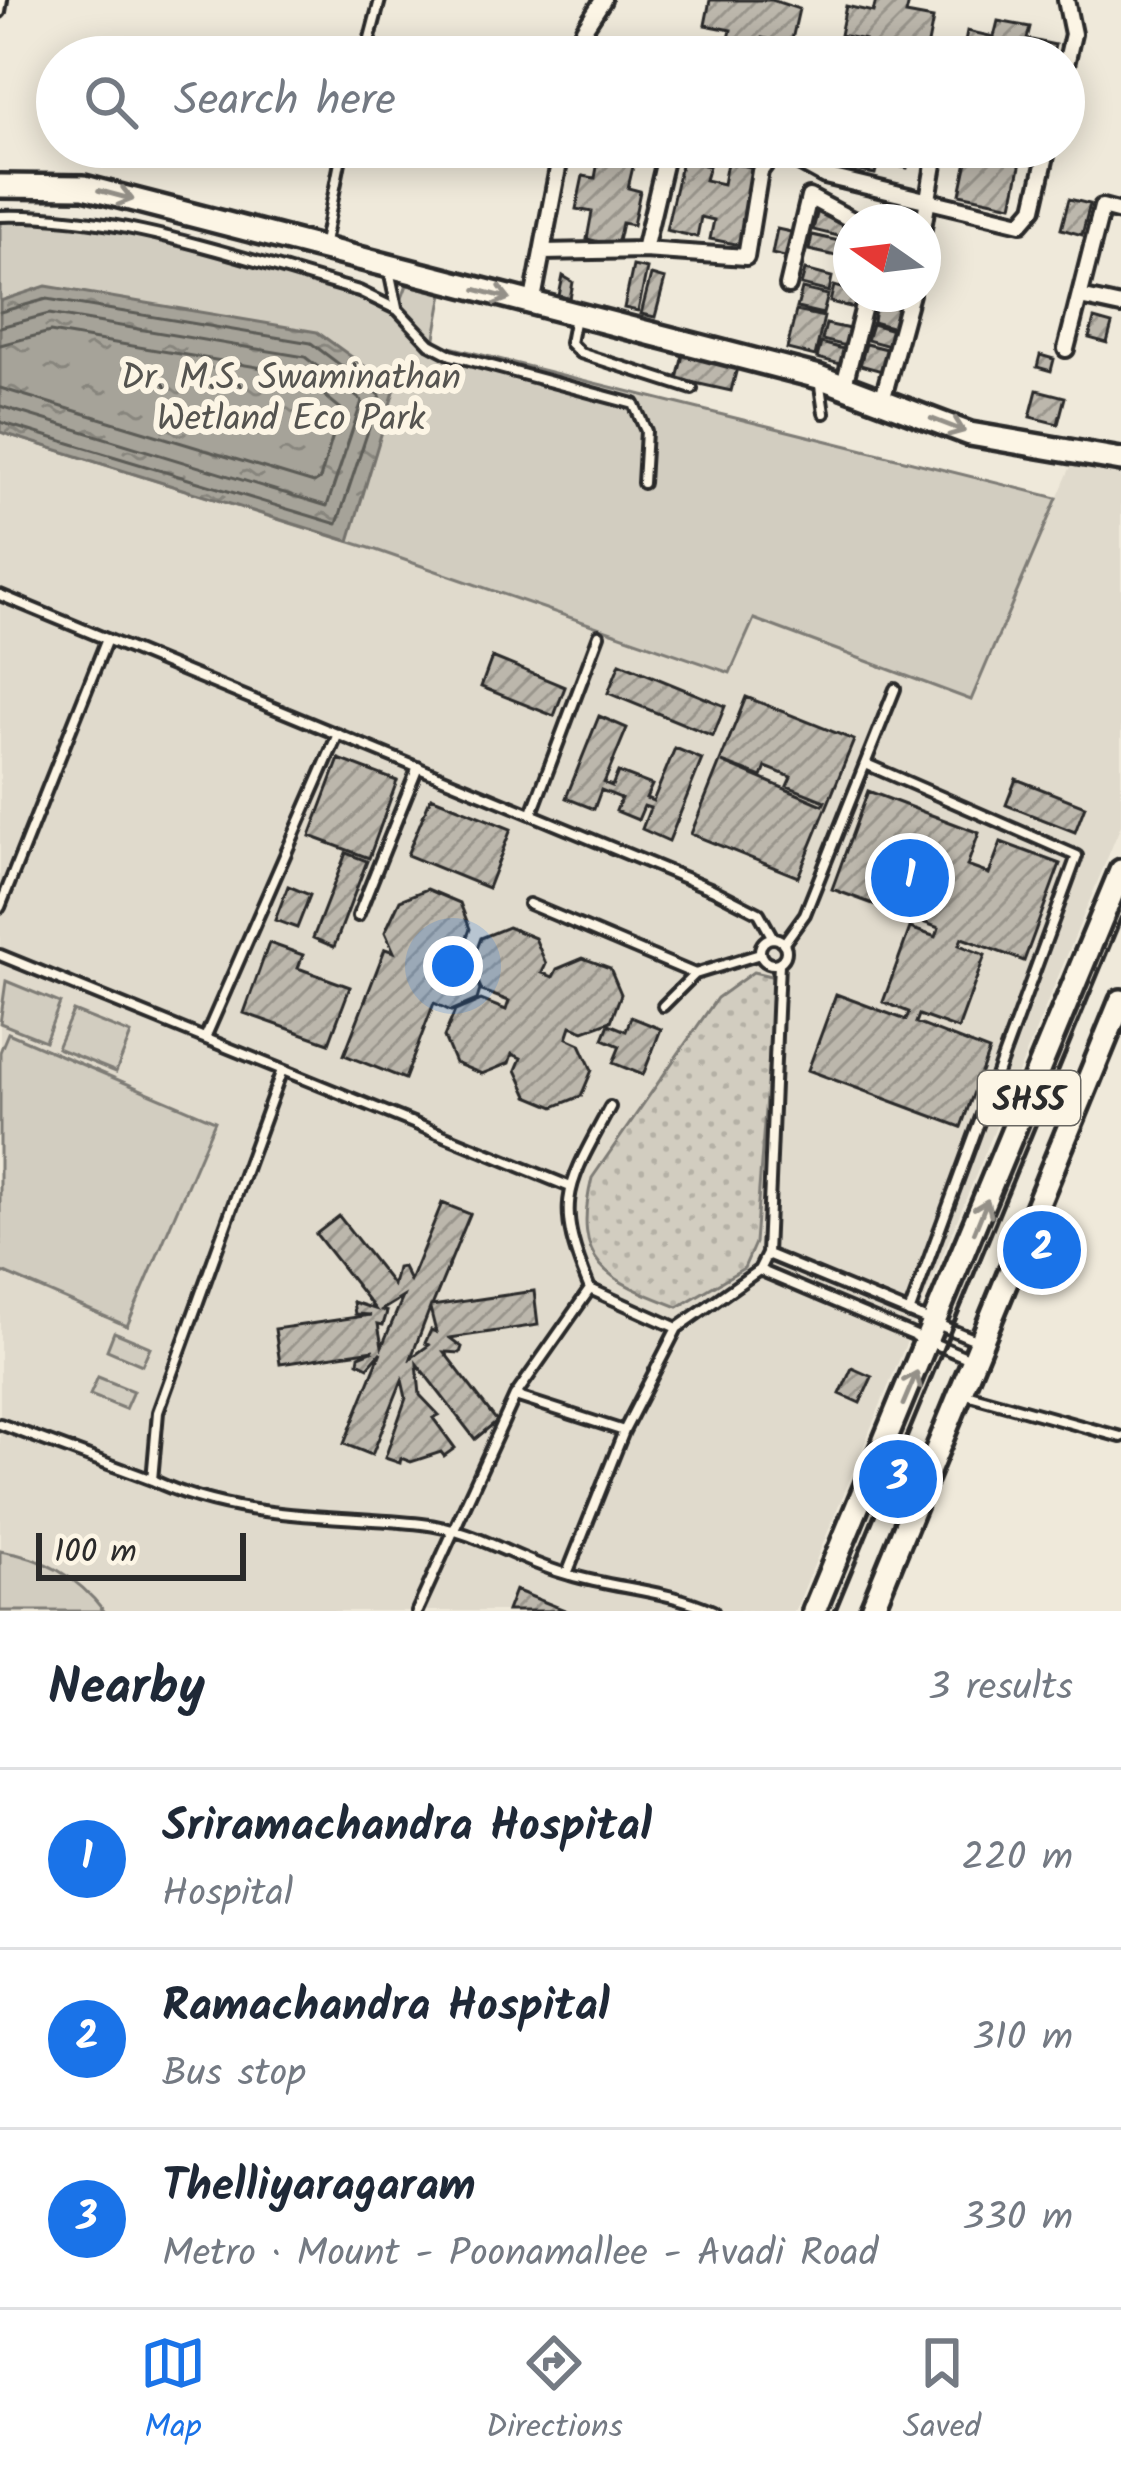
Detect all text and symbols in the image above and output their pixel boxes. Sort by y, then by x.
search box [36,36,1085,168]
text: Search here [174,66,396,138]
icon: search [78,69,144,135]
one-way arrow [96,186,134,208]
north arrow [833,204,941,312]
one-way arrow [473,285,511,307]
park label: Dr. M.S. Swaminathan Wetland Eco Park [121,351,461,449]
one-way arrow [929,416,966,438]
pin: 1 [871,833,949,923]
your location [423,936,483,996]
road number: SH55 [978,1071,1080,1125]
one-way arrow [972,1198,993,1235]
pin: 2 [1003,1205,1081,1295]
one-way arrow [900,1370,922,1406]
pin: 3 [859,1434,937,1524]
scale bar [36,1527,246,1580]
text: 100 m [54,1527,137,1580]
text: Nearby [48,1649,205,1730]
text: 3 results [928,1658,1073,1720]
text: Sriramachandra Hospital [162,1792,652,1864]
text: 1 [81,1828,93,1890]
text: 220 m [961,1828,1073,1890]
text: Hospital [162,1864,293,1926]
text: Ramachandra Hospital [162,1972,610,2044]
text: 2 [76,2008,98,2070]
text: 310 m [972,2008,1073,2070]
text: Bus stop [162,2044,306,2106]
text: Thelliyaragaram [162,2152,476,2224]
text: 3 [76,2188,98,2250]
text: 330 m [962,2188,1073,2250]
text: Metro · Mount - Poonamallee - Avadi Road [162,2224,878,2286]
tab: Map [140,2330,206,2455]
tab: Directions [486,2330,623,2455]
tab: Saved [903,2330,981,2455]

